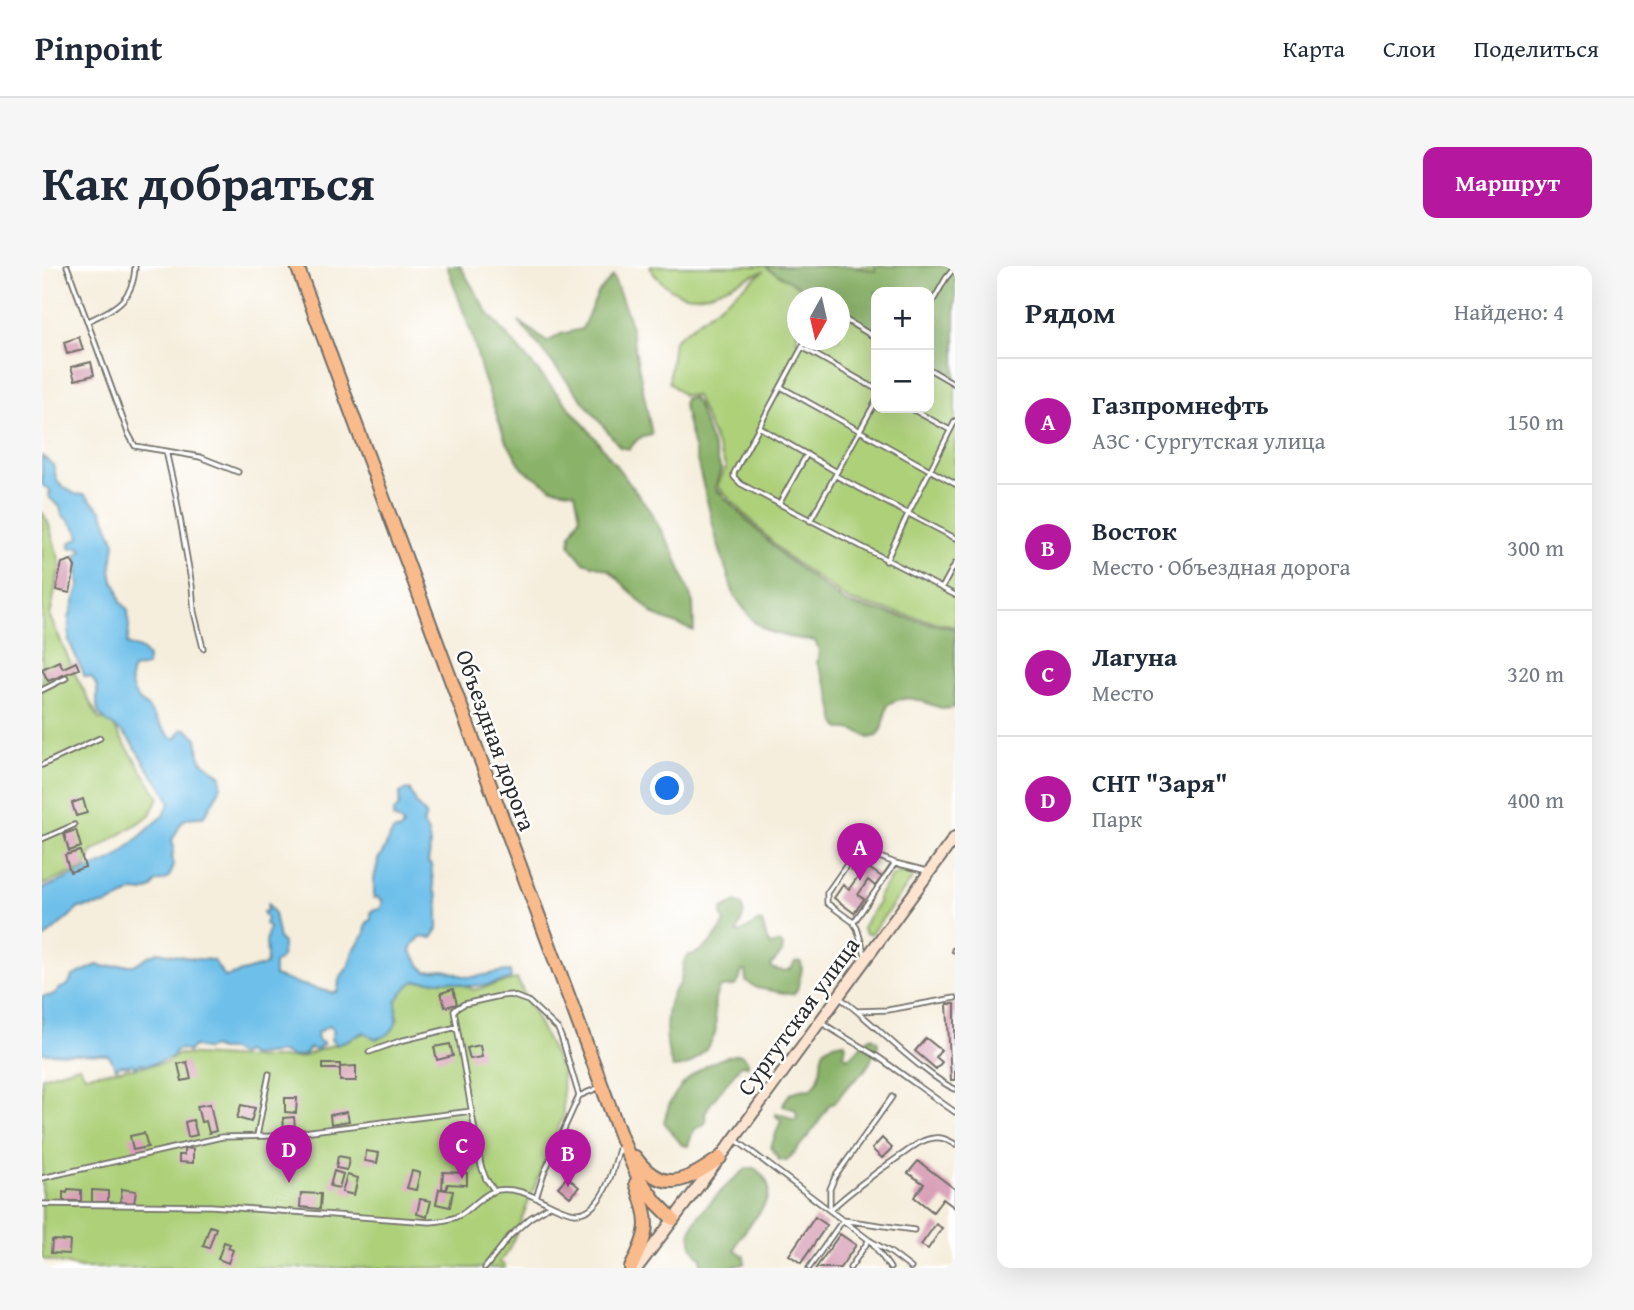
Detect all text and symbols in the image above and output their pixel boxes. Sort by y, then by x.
text: Pinpoint [35,24,162,72]
text: Карта [1283,31,1345,66]
text: Слои [1383,31,1436,66]
text: Поделиться [1474,31,1599,66]
text: Как добраться [42,146,375,218]
button: Маршрут [1423,147,1592,218]
north arrow [787,287,850,350]
map controls [871,287,934,413]
button: + [871,287,934,350]
text: Рядом [1025,290,1116,334]
text: Найдено: 4 [1454,295,1564,328]
button: − [871,350,934,413]
text: Газпромнефть [1092,385,1269,424]
text: A [1041,405,1055,438]
text: 150 m [1507,405,1564,438]
text: АЗС · Сургутская улица [1092,424,1325,457]
text: Восток [1092,511,1177,550]
text: B [1041,531,1055,564]
text: 300 m [1507,531,1564,564]
text: Место · Объездная дорога [1092,550,1350,583]
text: Лагуна [1092,637,1177,676]
street label: Объездная дорога [447,645,545,836]
text: C [1041,657,1055,690]
text: 320 m [1507,657,1564,690]
text: Место [1092,676,1154,709]
text: СНТ "Заря" [1092,763,1228,802]
your location [650,771,684,805]
text: D [1041,783,1055,816]
text: 400 m [1507,783,1564,816]
text: Парк [1092,802,1142,835]
pin: A [837,823,883,881]
street label: Сургутская улица [728,929,868,1103]
pin: C [439,1121,485,1179]
pin: D [266,1125,312,1183]
pin: B [545,1129,591,1187]

